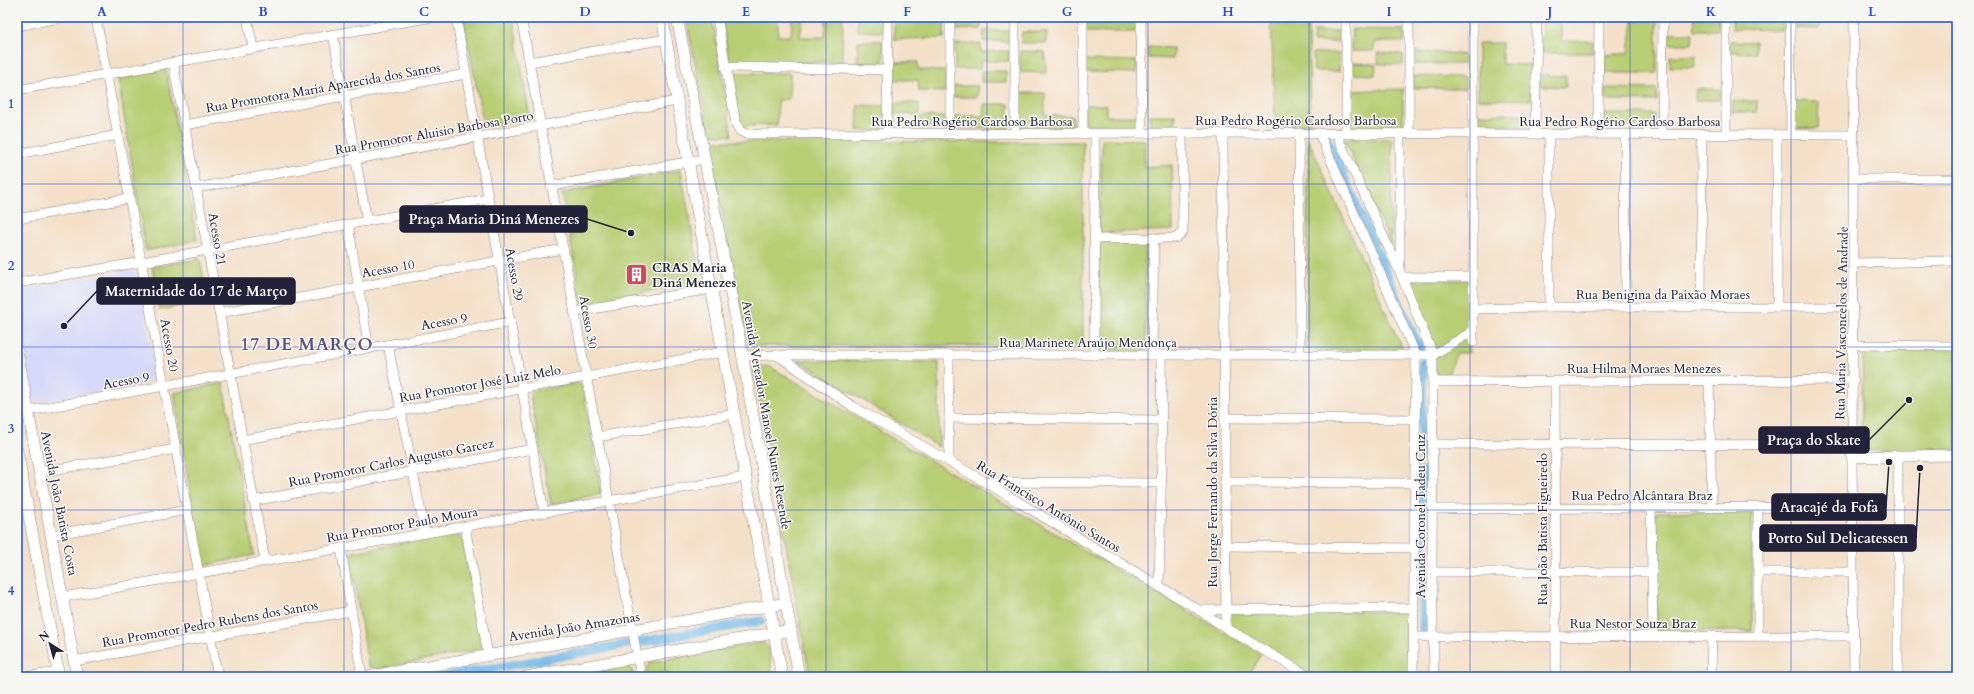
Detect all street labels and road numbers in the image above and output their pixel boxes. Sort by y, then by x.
street label: Rua Promotora Maria Aparecida dos Santos [204,58,442,118]
street label: Rua Promotor Aluisio Barbosa Porto [334,107,535,159]
street label: Rua Pedro Rogério Cardoso Barbosa [1195,112,1397,130]
street label: Rua Pedro Rogério Cardoso Barbosa [871,113,1073,131]
street label: Rua Pedro Rogério Cardoso Barbosa [1519,113,1721,131]
street label: Acesso 21 [203,211,231,267]
street label: Rua Maria Vasconcelos de Andrade [1831,226,1853,420]
street label: Acesso 29 [500,246,528,302]
street label: Acesso 10 [360,255,416,283]
street label: Rua Benigina da Paixão Moraes [1576,286,1750,304]
street label: Acesso 30 [574,294,602,350]
street label: Avenida Vereador Manoel Nunes Resende [737,299,795,531]
street label: Acesso 9 [419,309,469,335]
street label: Acesso 20 [155,317,183,373]
street label: Rua Marinete Araújo Mendonça [999,334,1177,352]
street label: Rua Hilma Moraes Menezes [1567,360,1721,378]
street label: Rua Promotor José Luiz Melo [398,361,562,407]
street label: Acesso 9 [101,368,151,394]
street label: Rua Jorge Fernando da Silva Dória [1204,396,1222,587]
street label: Avenida João Batista Costa [36,429,82,578]
street label: Rua Promotor Carlos Augusto Garcez [287,434,495,492]
street label: Avenida Coronel Tadeu Cruz [1412,434,1430,598]
street label: Rua João Batista Figueiredo [1534,453,1552,605]
street label: Rua Francisco Antônio Santos [973,457,1124,557]
street label: Rua Pedro Alcântara Braz [1571,487,1713,505]
street label: Rua Promotor Paulo Moura [325,503,480,547]
street label: Rua Promotor Pedro Rubens dos Santos [101,596,320,652]
street label: Avenida João Amazonas [507,608,641,646]
street label: Rua Nestor Souza Braz [1570,615,1696,633]

